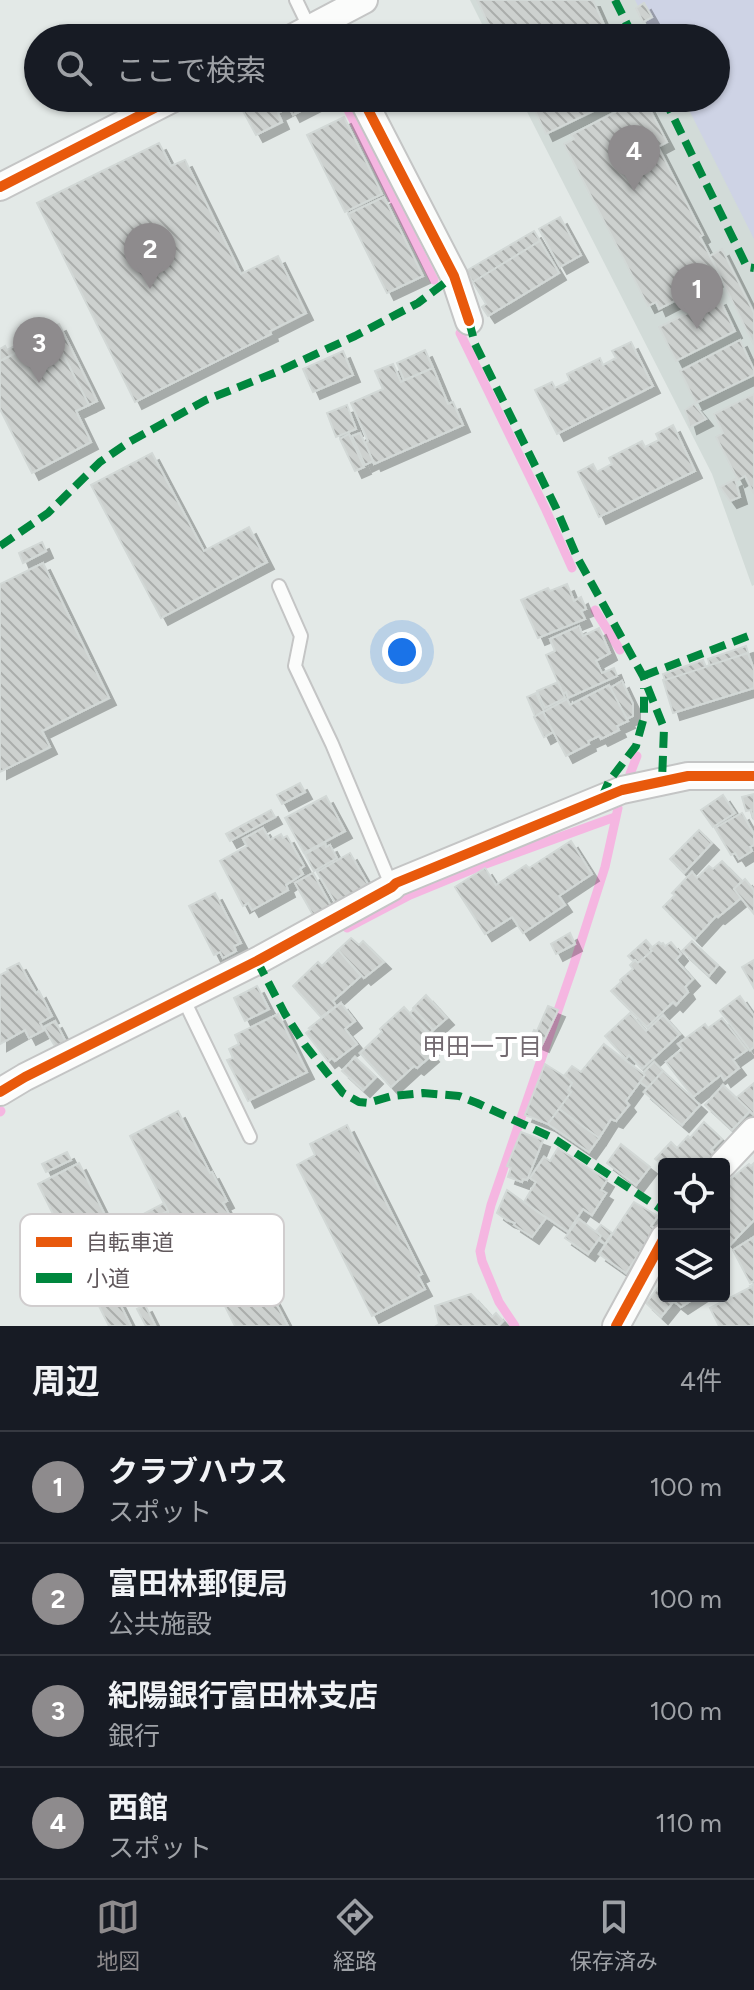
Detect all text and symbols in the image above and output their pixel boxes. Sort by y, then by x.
search box [24,24,730,112]
icon: search [52,46,96,90]
text: ここで検索 [116,52,266,89]
pin: 4 [608,125,660,191]
pin: 2 [124,223,176,289]
pin: 1 [671,263,723,329]
pin: 3 [13,317,65,383]
your location [382,632,422,672]
district label: 甲田一丁目 [422,1032,542,1061]
map controls [658,1158,730,1302]
button: locate [658,1158,730,1230]
legend [20,1214,284,1306]
text: 自転車道 [86,1229,174,1256]
button: layers [658,1230,730,1302]
text: 小道 [86,1265,130,1292]
text: 周辺 [32,1361,100,1402]
text: 4件 [680,1365,722,1397]
text: クラブハウス [108,1453,288,1490]
text: 1 [53,1471,63,1503]
text: 100 m [649,1471,722,1503]
text: スポット [108,1496,212,1528]
text: 富田林郵便局 [108,1565,288,1602]
text: 2 [50,1583,66,1615]
text: 100 m [649,1583,722,1615]
text: 公共施設 [108,1608,212,1640]
text: 紀陽銀行富田林支店 [108,1677,378,1714]
text: 3 [51,1695,65,1727]
text: 100 m [649,1695,722,1727]
text: 銀行 [108,1720,160,1752]
text: 西館 [108,1789,168,1826]
text: 4 [50,1807,66,1839]
text: 110 m [655,1807,722,1839]
text: スポット [108,1832,212,1864]
tab: 地図 [96,1895,140,1975]
tab: 経路 [333,1895,377,1975]
tab: 保存済み [570,1895,658,1975]

